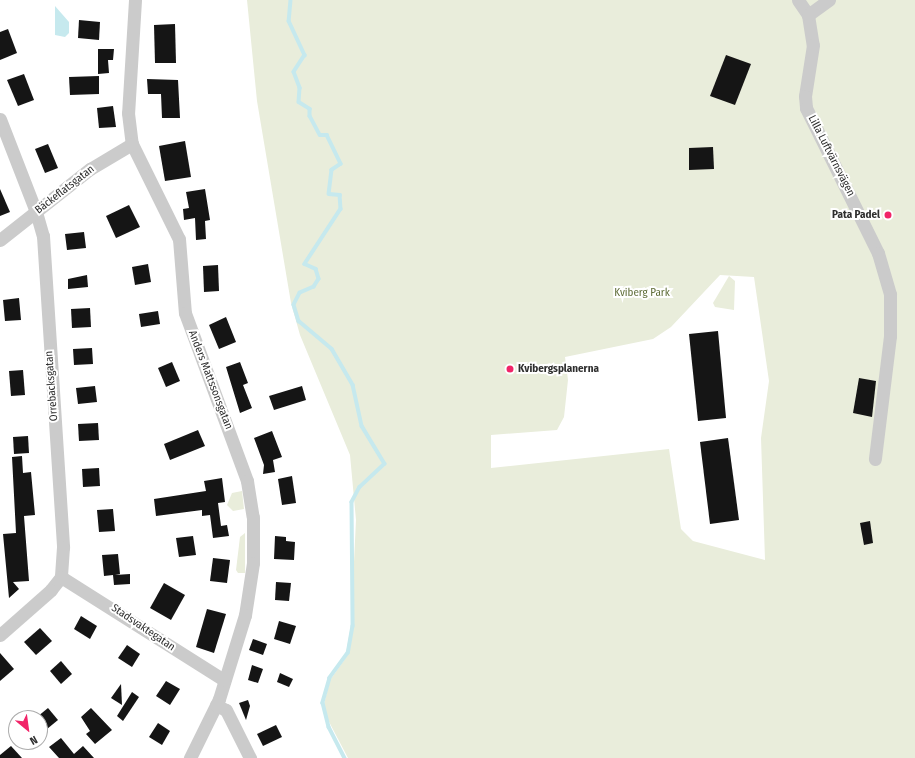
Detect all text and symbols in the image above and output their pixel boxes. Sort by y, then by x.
street label: Lilla Luftvärnsvägen [805,113,857,199]
street label: Bäckeflatsgatan [33,163,97,217]
place label: Pata Padel [832,208,880,222]
marker: Pata Padel [883,210,893,220]
park label: Kviberg Park [614,286,670,300]
street label: Anders Mattssonsgatan [185,329,235,431]
street label: Orrebacksgatan [43,350,61,422]
place label: Kvibergsplanerna [518,362,599,376]
marker: Kvibergsplanerna [505,364,515,374]
street label: Stadsvaktegatan [109,602,177,654]
north arrow [8,710,48,750]
text: N [28,733,40,747]

